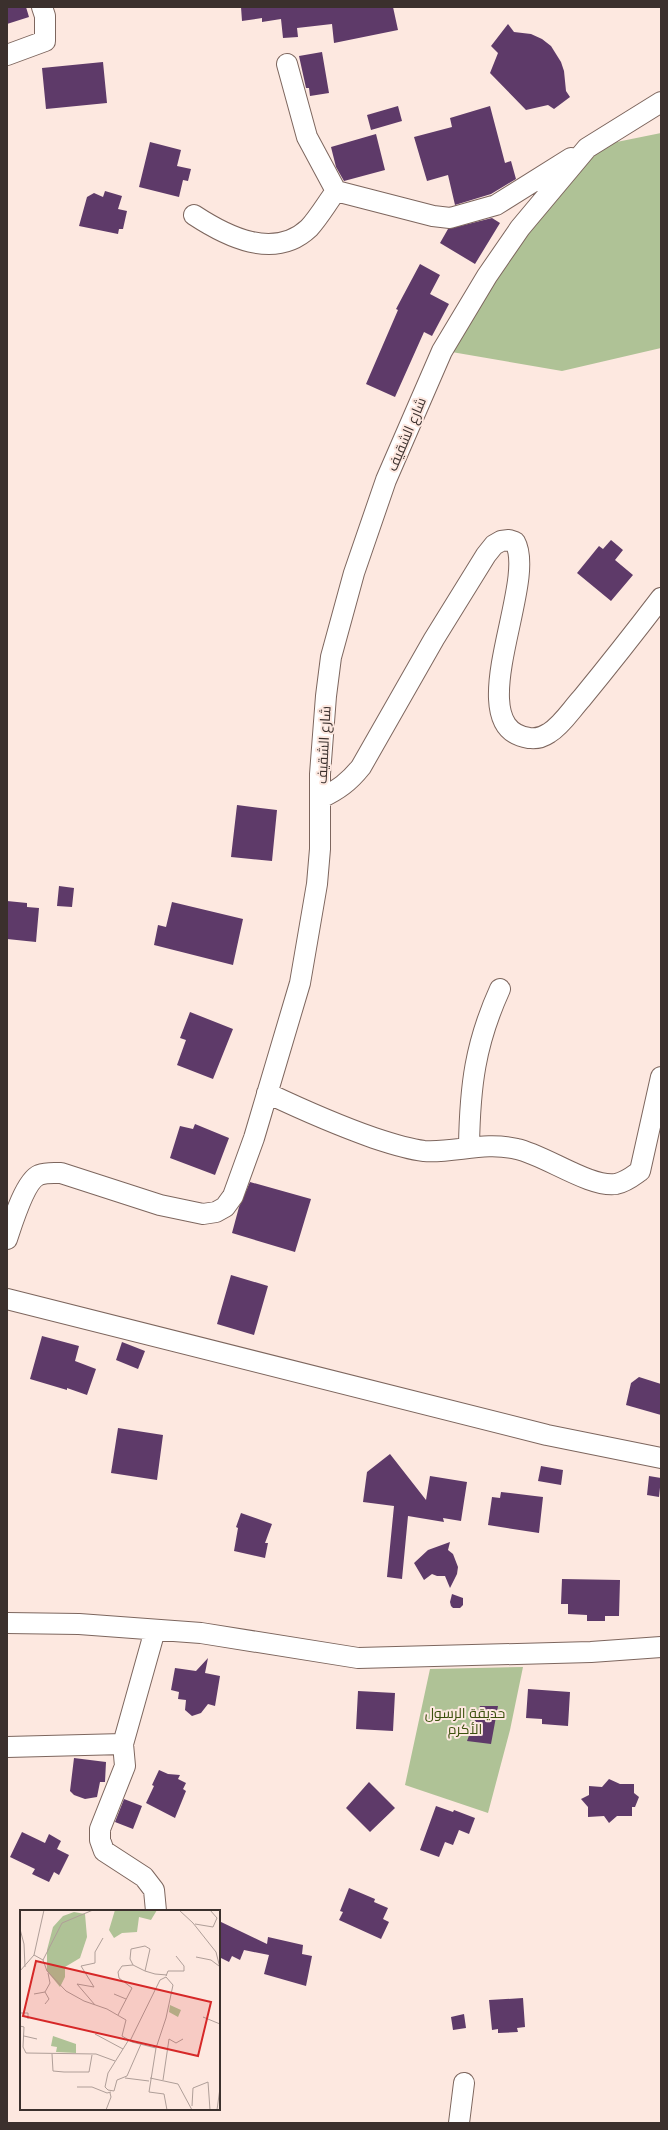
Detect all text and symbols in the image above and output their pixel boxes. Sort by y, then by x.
street label: شارع الشقيف [383,395,430,474]
street label: شارع الشقيف [312,706,335,785]
park label: حديقة الرسول الأكرم [425,1704,505,1739]
inset map [20,1910,220,2110]

